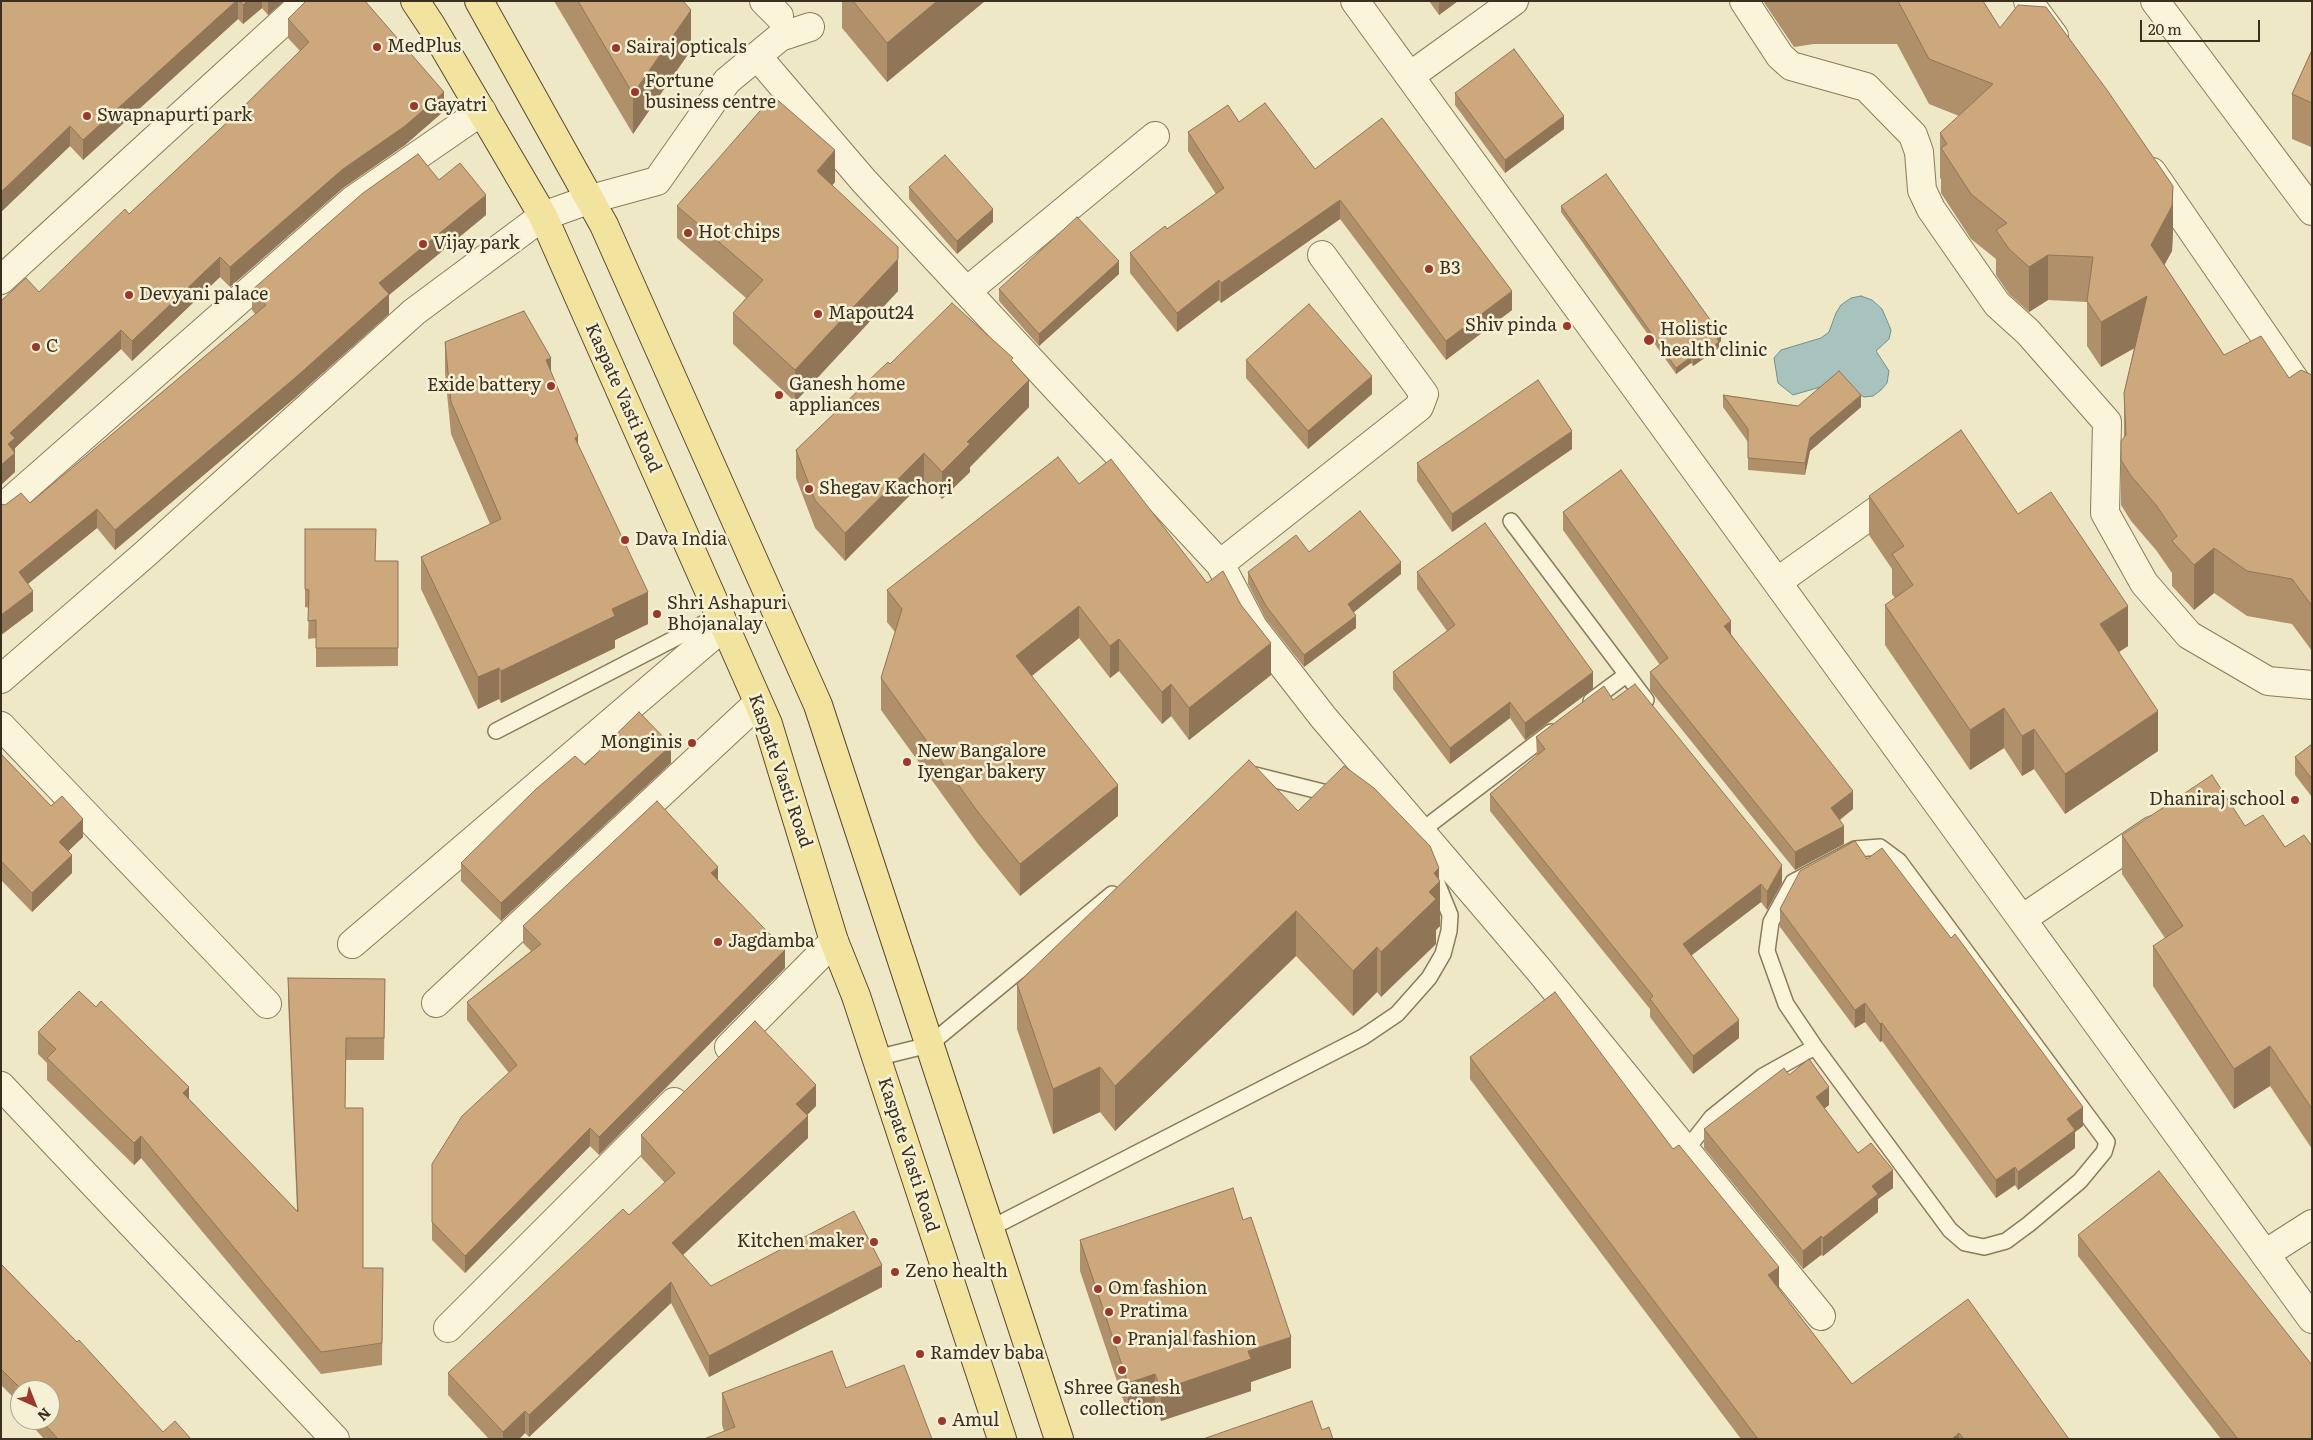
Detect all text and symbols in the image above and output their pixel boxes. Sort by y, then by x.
scale bar [2143,10,2263,42]
text: 20 m [2148,17,2182,40]
place label: MedPlus [387,36,461,58]
place label: Sairaj opticals [626,37,747,59]
marker: MedPlus [371,41,383,53]
marker: Sairaj opticals [610,42,622,54]
place label: Fortune business centre [645,71,776,114]
marker: Fortune business centre [629,86,641,98]
place label: Gayatri [424,95,487,117]
marker: Gayatri [408,100,420,112]
place label: Swapnapurti park [97,105,252,127]
marker: Swapnapurti park [81,110,93,122]
place label: Hot chips [698,222,780,244]
marker: Hot chips [682,227,694,239]
place label: Vijay park [433,233,520,255]
marker: Vijay park [417,238,429,250]
place label: B3 [1439,258,1461,280]
marker: B3 [1423,263,1435,275]
place label: Devyani palace [139,284,268,306]
marker: Devyani palace [123,289,135,301]
place label: Mapout24 [828,303,914,325]
marker: Mapout24 [812,308,824,320]
place label: Shiv pinda [1465,315,1557,337]
place label: Holistic health clinic [1660,319,1767,362]
street label: Kaspate Vasti Road [580,320,666,476]
marker: Shiv pinda [1561,320,1573,332]
marker: Holistic health clinic [1642,333,1656,347]
place label: C [46,336,59,358]
marker: C [30,341,42,353]
place label: Ganesh home appliances [789,374,905,416]
place label: Exide battery [427,375,541,397]
marker: Exide battery [545,380,557,392]
marker: Ganesh home appliances [773,389,785,401]
place label: Shegav Kachori [819,478,952,500]
marker: Shegav Kachori [803,483,815,495]
place label: Dava India [635,529,727,551]
marker: Dava India [619,534,631,546]
place label: Shri Ashapuri Bhojanalay [667,593,787,636]
marker: Shri Ashapuri Bhojanalay [651,608,663,620]
street label: Kaspate Vasti Road [744,691,816,851]
place label: Monginis [600,732,682,754]
marker: Monginis [686,737,698,749]
place label: New Bangalore Iyengar bakery [917,741,1046,784]
marker: New Bangalore Iyengar bakery [901,756,913,768]
place label: Dhaniraj school [2149,789,2285,811]
marker: Dhaniraj school [2289,794,2301,806]
place label: Jagdamba [728,931,815,953]
marker: Jagdamba [712,936,724,948]
street label: Kaspate Vasti Road [873,1075,943,1235]
place label: Kitchen maker [737,1231,864,1253]
marker: Kitchen maker [868,1236,880,1248]
place label: Zeno health [905,1261,1008,1283]
marker: Zeno health [889,1266,901,1278]
place label: Om fashion [1108,1278,1207,1300]
marker: Om fashion [1092,1283,1104,1295]
place label: Pratima [1119,1301,1188,1323]
marker: Pratima [1103,1306,1115,1318]
place label: Pranjal fashion [1127,1329,1257,1351]
marker: Pranjal fashion [1111,1334,1123,1346]
place label: Ramdev baba [930,1343,1045,1365]
marker: Ramdev baba [914,1348,926,1360]
marker: Shree Ganesh collection [1116,1364,1128,1376]
place label: Shree Ganesh collection [1063,1378,1181,1420]
north arrow [10,1380,60,1430]
text: N [34,1404,56,1426]
place label: Amul [952,1410,999,1432]
marker: Amul [936,1415,948,1427]

